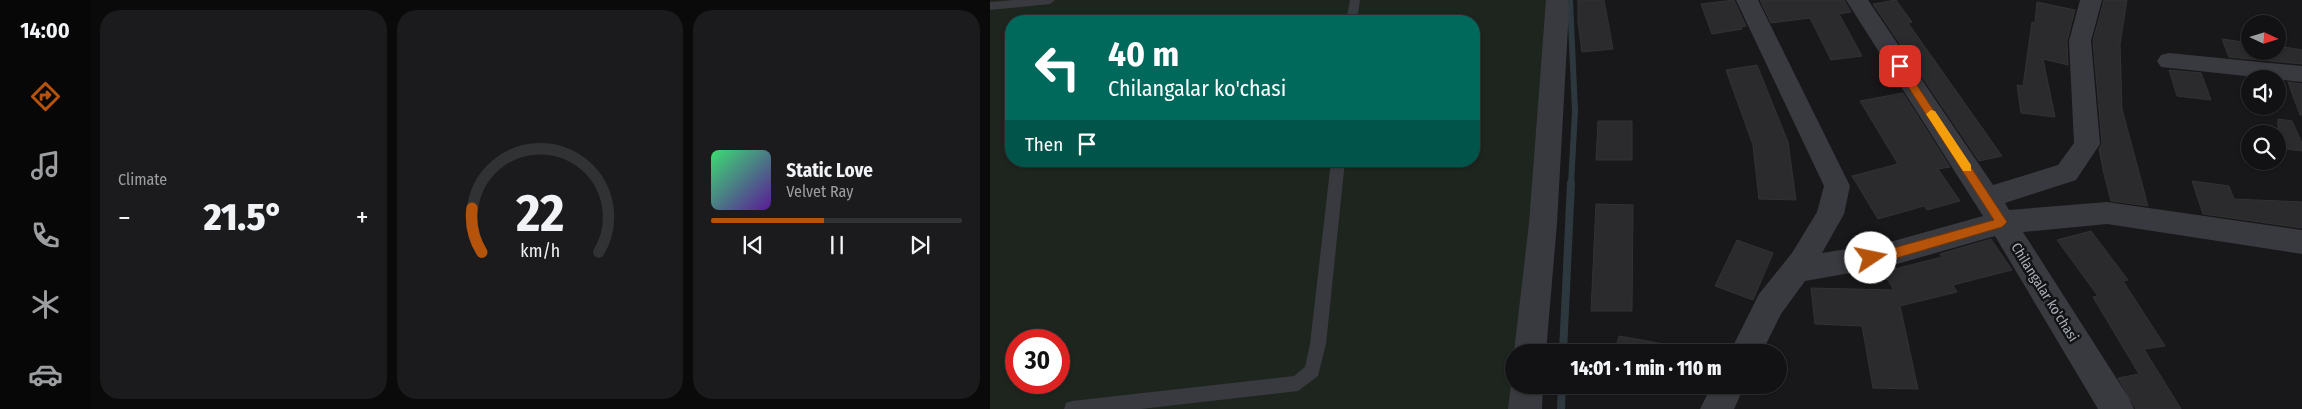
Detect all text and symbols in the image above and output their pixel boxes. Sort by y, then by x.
north arrow [2241,15,2286,60]
map controls [2241,15,2286,170]
text: 14:00 [20,17,70,44]
text: 40 m [1108,33,1179,75]
icon: left [1025,35,1090,100]
pin [1879,45,1921,87]
icon: arrive [1886,52,1914,80]
button: sound [2241,70,2286,115]
text: Chilangalar ko'chasi [1108,75,1286,102]
icon: directions [28,79,63,114]
button: search [2241,125,2286,170]
icon: arrive [1073,130,1101,158]
text: Then [1025,133,1063,156]
icon: music [28,148,63,183]
text: Static Love [786,159,873,182]
text: Climate [118,170,167,189]
text: 22 [515,182,564,245]
text: Velvet Ray [786,182,853,201]
text: 21.5° [204,194,283,240]
text: − [118,201,131,234]
text: + [356,201,369,234]
icon: phone [28,218,63,253]
icon: previous [739,231,767,259]
icon: pause [823,231,851,259]
icon: next [906,231,934,259]
position arrow [1844,231,1896,283]
text: km/h [520,240,560,262]
street label: Chilangalar ko'chasi [2007,240,2082,345]
icon: climate [28,287,63,322]
speed limit sign: 30 [1005,329,1070,394]
icon: car [28,357,63,392]
text: 14:01 · 1 min · 110 m [1570,357,1722,380]

